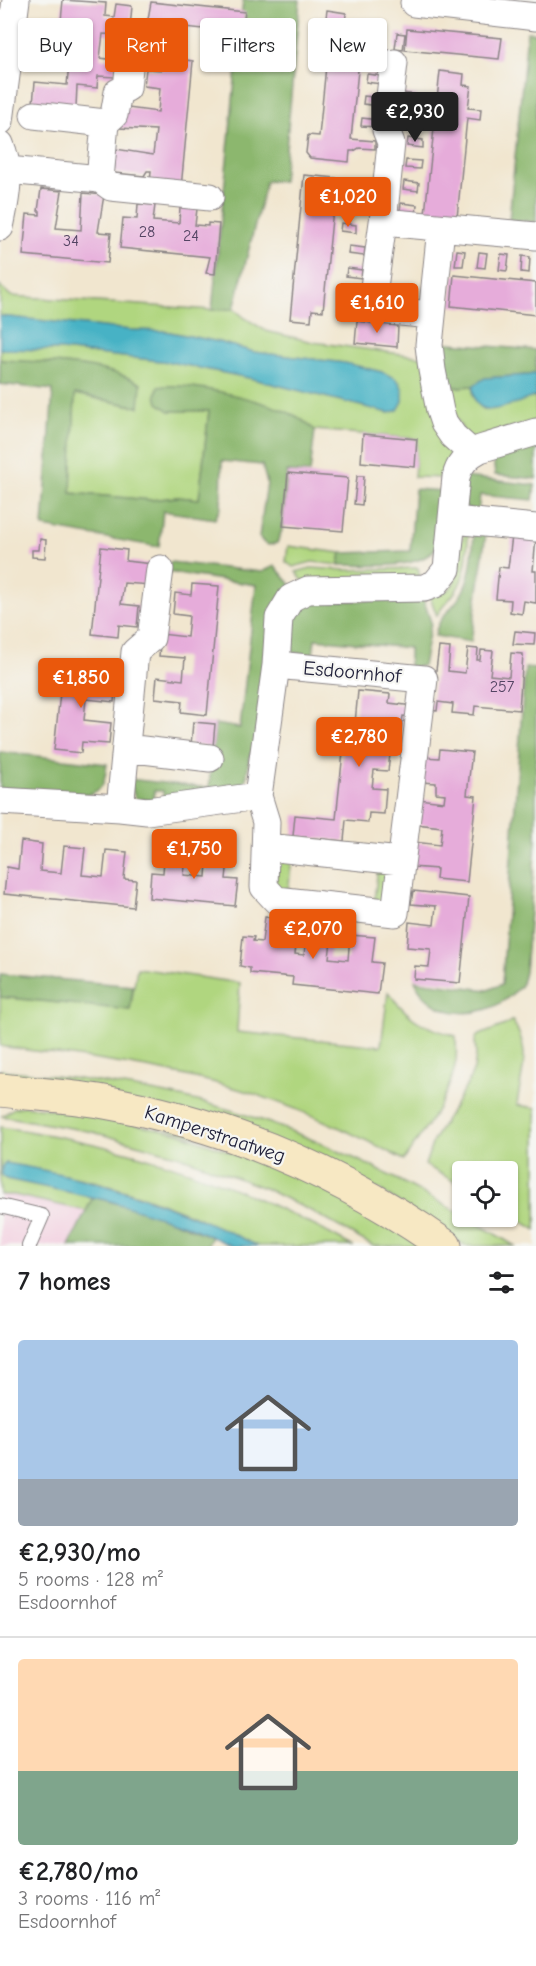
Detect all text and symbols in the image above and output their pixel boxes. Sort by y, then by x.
chip: Buy [18,18,93,72]
chip: Rent [105,18,188,72]
chip: Filters [200,18,296,72]
chip: New [308,18,387,72]
pin: €2,930 [366,92,464,143]
text: €2,930 [385,100,445,123]
pin: €1,020 [299,177,397,228]
text: €1,020 [319,185,377,208]
house number: 28 [139,223,155,241]
house number: 24 [183,227,199,245]
house number: 34 [63,232,79,250]
pin: €1,610 [328,283,426,334]
text: €1,610 [349,291,405,314]
street label: Esdoornhof [302,656,403,688]
pin: €1,850 [32,658,130,709]
text: €1,850 [52,666,110,689]
house number: 257 [490,678,515,696]
pin: €2,780 [310,717,408,768]
text: €2,780 [330,725,388,748]
pin: €1,750 [145,829,243,880]
text: €1,750 [166,837,222,860]
pin: €2,070 [264,909,362,960]
text: €2,070 [283,917,343,940]
street label: Kamperstraatweg [142,1100,288,1168]
map controls [452,1161,518,1227]
button: locate [452,1161,518,1227]
icon: filters [485,1266,518,1299]
text: 7 homes [18,1267,111,1297]
icon: home [214,1379,322,1487]
text: €2,930/mo [18,1538,141,1568]
text: 5 rooms · 128 m² [18,1568,163,1591]
text: Esdoornhof [18,1591,116,1614]
icon: home [214,1698,322,1806]
text: €2,780/mo [18,1857,138,1887]
text: 3 rooms · 116 m² [18,1887,160,1910]
text: Esdoornhof [18,1910,116,1933]

